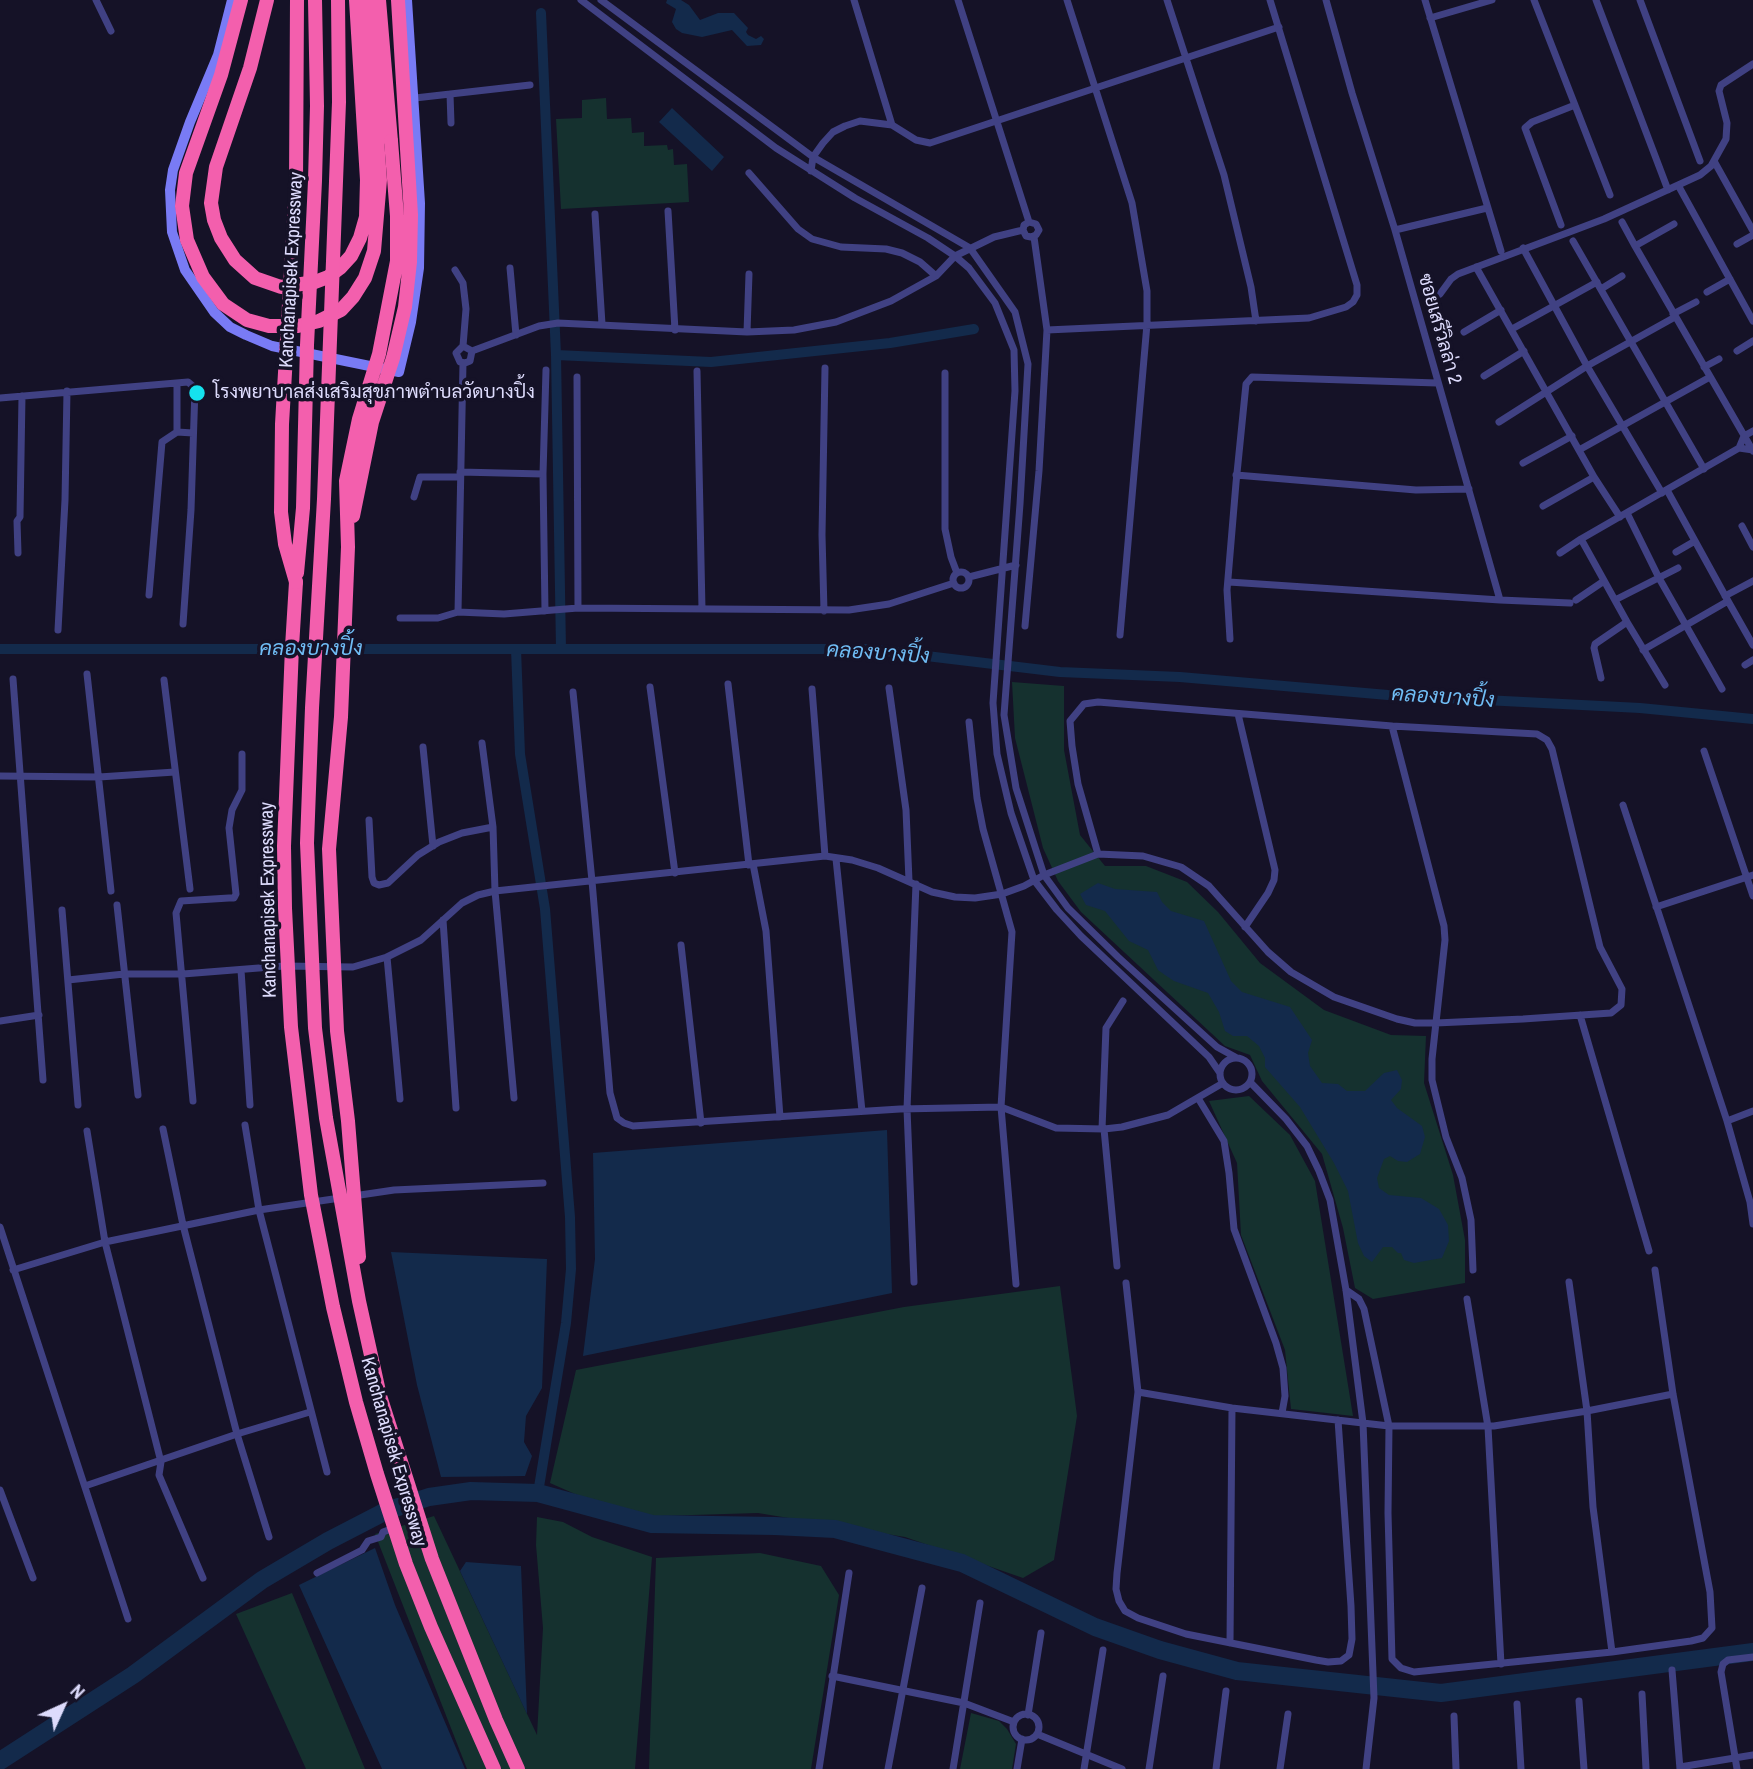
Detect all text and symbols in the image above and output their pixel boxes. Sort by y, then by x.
street label: Kanchanapisek Expressway [275,172,309,368]
street label: ซอยเสรีวิลล่า 2 [1412,271,1466,387]
place label: โรงพยาบาลส่งเสริมสุขภาพตำบลวัดบางปิ้ง [213,382,535,404]
marker: โรงพยาบาลส่งเสริมสุขภาพตำบลวัดบางปิ้ง [187,383,207,403]
water label: คลองบางปิ้ง [259,636,363,662]
water label: คลองบางปิ้ง [826,638,930,670]
water label: คลองบางปิ้ง [1391,682,1495,714]
street label: Kanchanapisek Expressway [256,802,282,998]
street label: Kanchanapisek Expressway [355,1355,431,1549]
north arrow [28,1671,98,1741]
text: N [65,1678,91,1704]

